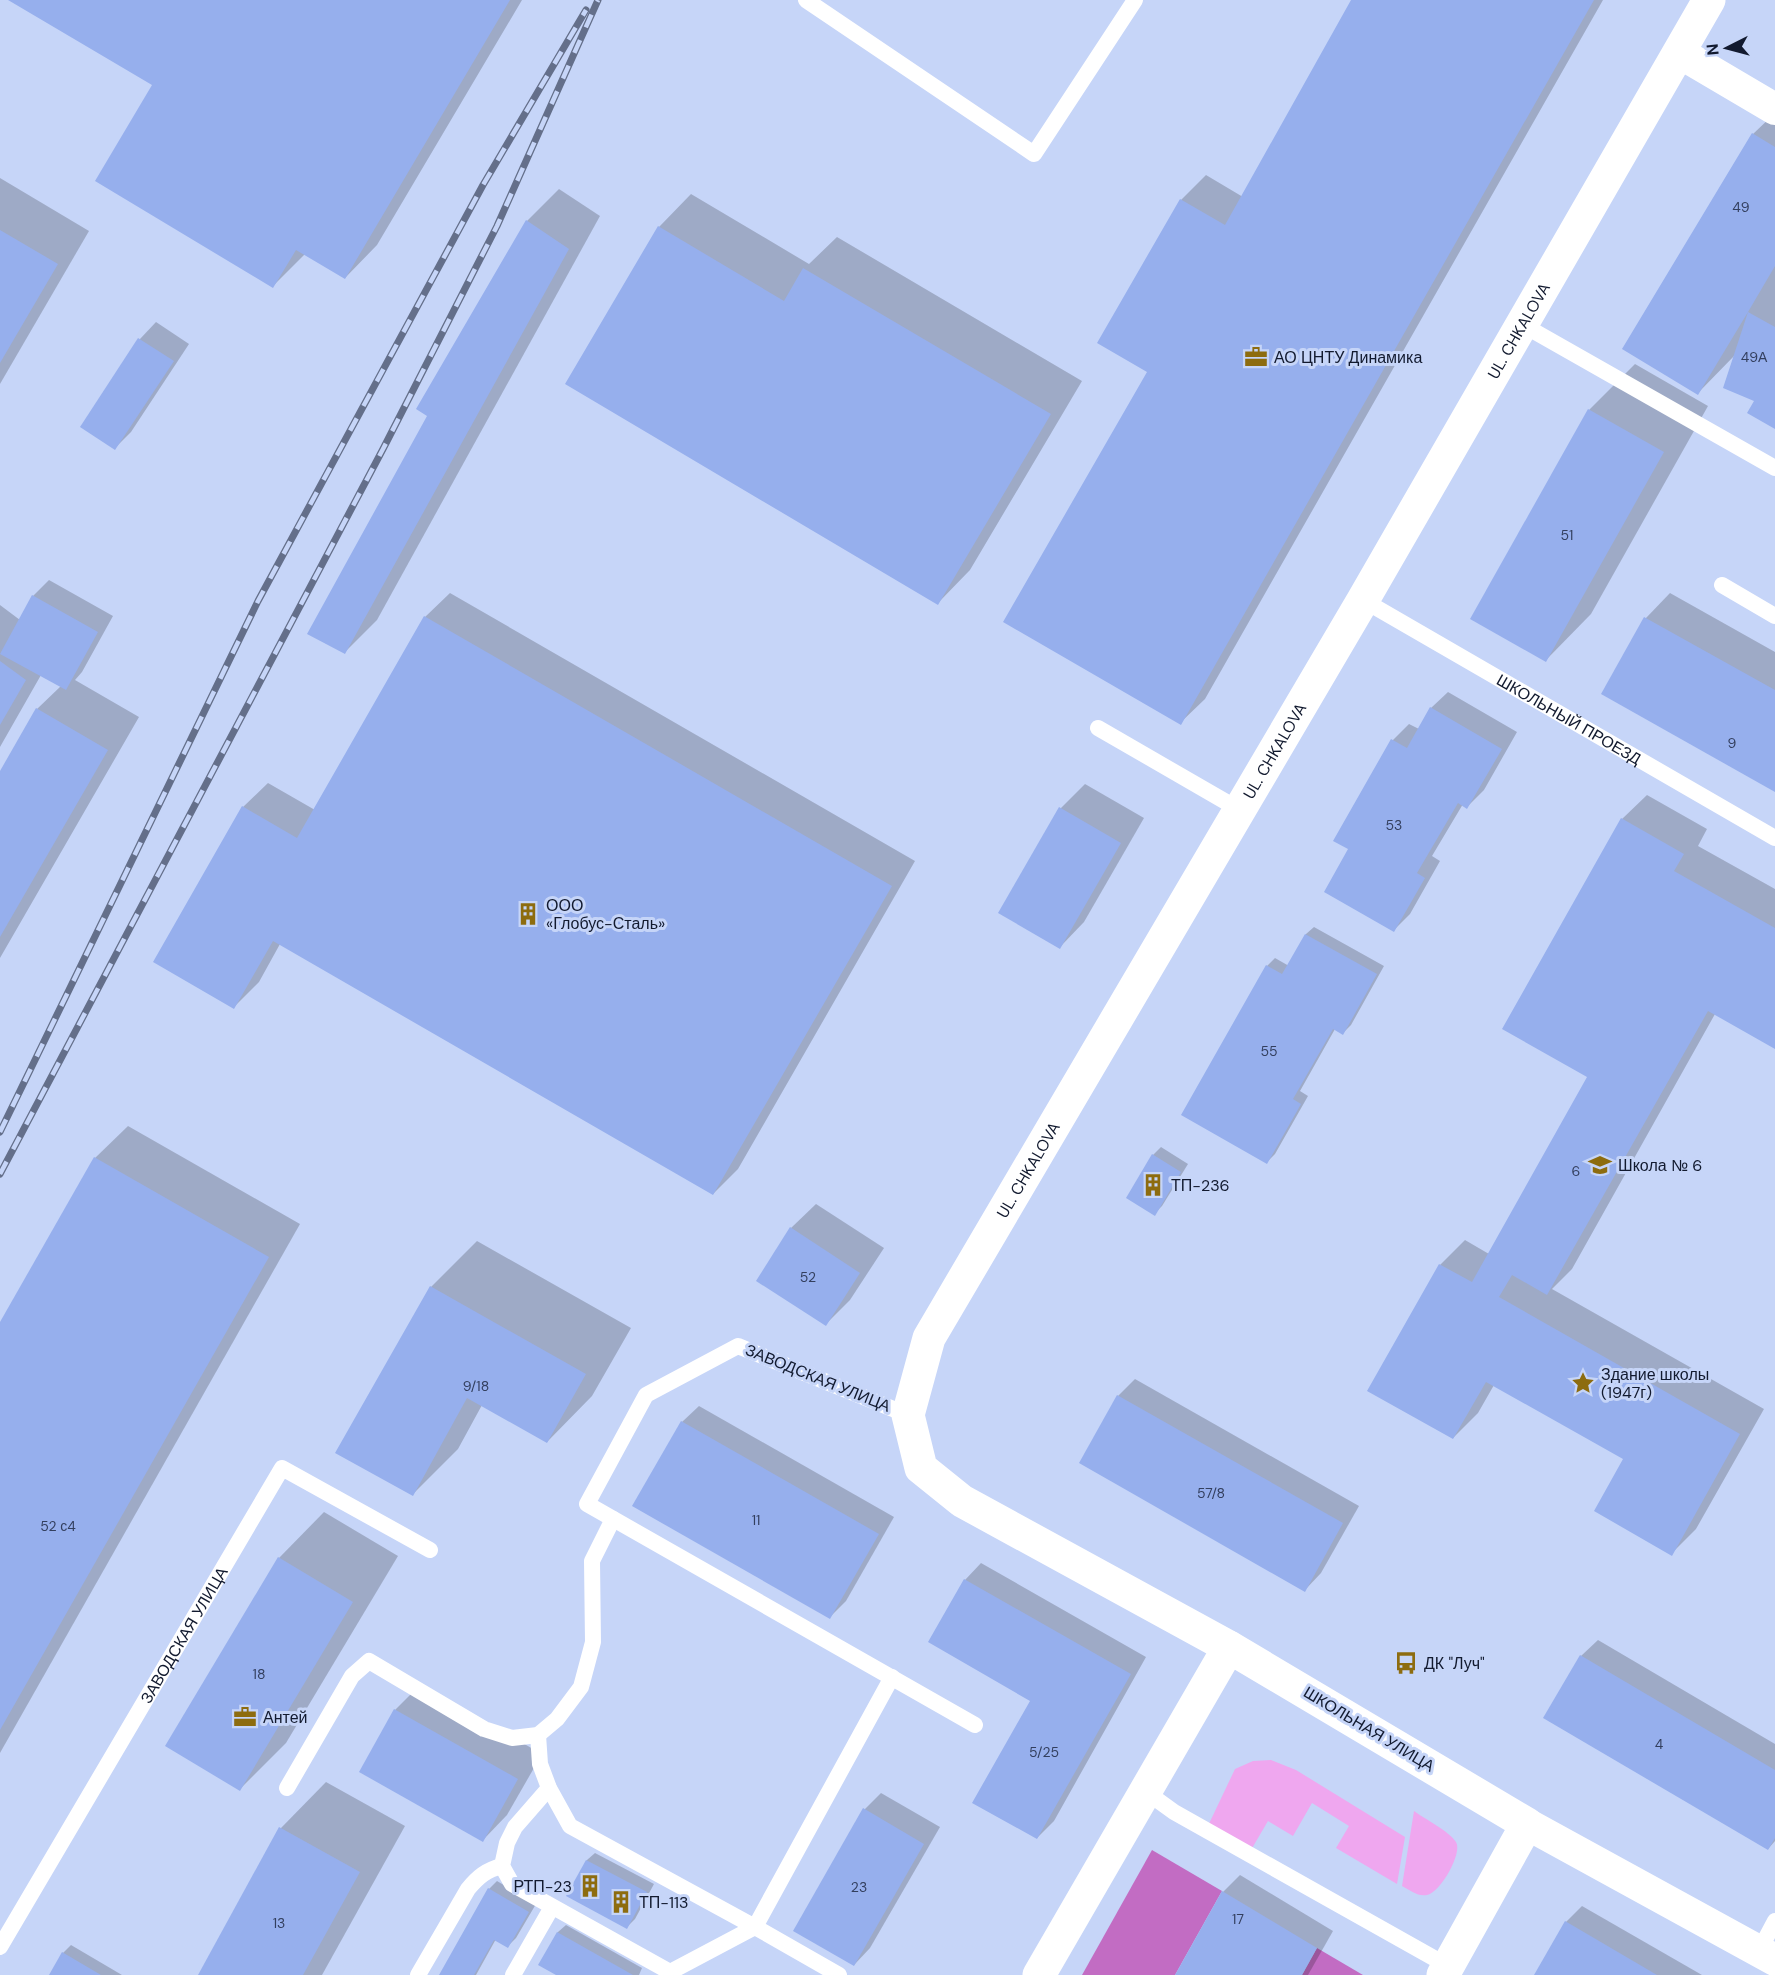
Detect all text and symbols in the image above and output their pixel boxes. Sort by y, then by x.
north arrow [1697,18,1757,78]
text: N [1702,43,1724,56]
house number: 49 [1732,198,1750,216]
street label: UL. CHKALOVA [1482,278,1555,382]
office icon: АО ЦНТУ Динамика [1243,344,1269,370]
place label: АО ЦНТУ Динамика [1274,347,1422,368]
house number: 49А [1741,348,1768,366]
house number: 51 [1561,526,1573,544]
street label: ШКОЛЬНЫЙ ПРОЕЗД [1493,669,1645,769]
street label: UL. CHKALOVA [1238,699,1311,803]
house number: 9 [1728,734,1737,752]
house number: 53 [1386,816,1402,834]
place label: ООО «Глобус-Сталь» [546,895,665,934]
building icon: ООО «Глобус-Сталь» [515,901,541,927]
house number: 55 [1260,1042,1278,1060]
street label: UL. CHKALOVA [992,1118,1065,1221]
school or university icon: Школа № 6 [1587,1152,1613,1178]
place label: Школа № 6 [1618,1155,1702,1176]
house number: 6 [1572,1162,1580,1180]
building icon: ТП-236 [1140,1172,1166,1198]
place label: ТП-236 [1171,1175,1230,1196]
house number: 52 [800,1268,816,1286]
street label: ЗАВОДСКАЯ УЛИЦА [742,1339,894,1417]
place label: Здание школы (1947г) [1601,1364,1709,1403]
place icon: Здание школы (1947г) [1570,1370,1596,1396]
house number: 9/18 [463,1377,489,1395]
house number: 57/8 [1197,1484,1225,1502]
house number: 11 [752,1511,760,1529]
house number: 52 с4 [40,1517,76,1535]
street label: ЗАВОДСКАЯ УЛИЦА [135,1563,232,1707]
bus stop icon: ДК "Луч" [1393,1650,1419,1676]
place label: ДК "Луч" [1424,1653,1485,1674]
house number: 18 [253,1665,265,1683]
street label: ШКОЛЬНАЯ УЛИЦА [1300,1682,1439,1777]
office icon: Антей [232,1704,258,1730]
place label: Антей [263,1707,308,1728]
house number: 4 [1655,1735,1664,1753]
house number: 5/25 [1029,1743,1059,1761]
building icon: РТП-23 [577,1873,603,1899]
place label: РТП-23 [513,1876,572,1897]
house number: 23 [851,1878,867,1896]
building icon: ТП-113 [608,1889,634,1915]
place label: ТП-113 [639,1892,688,1913]
house number: 17 [1232,1910,1244,1928]
house number: 13 [273,1914,285,1932]

